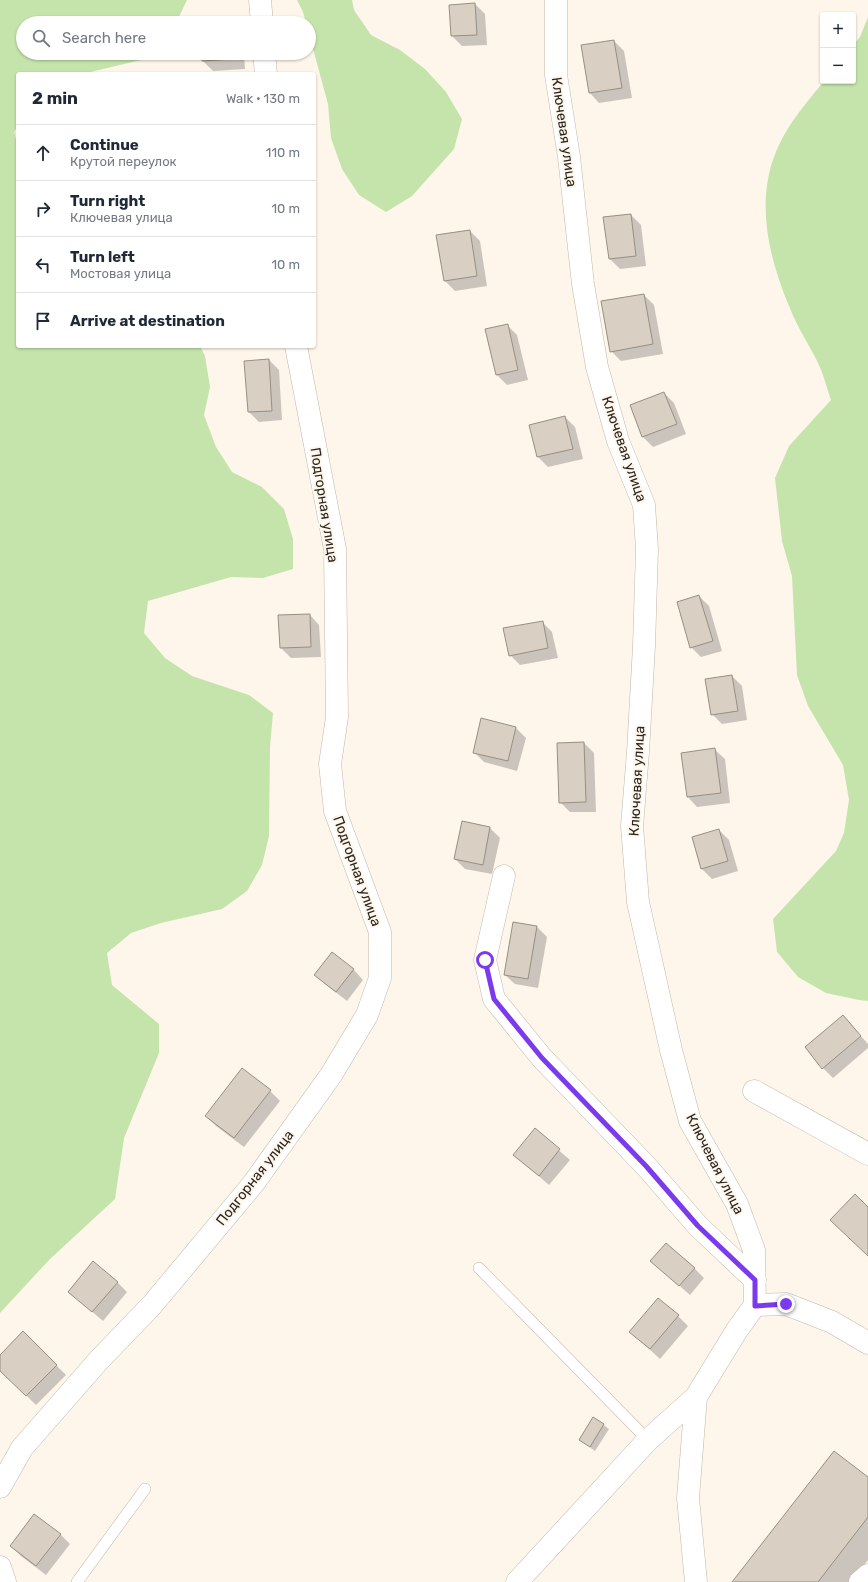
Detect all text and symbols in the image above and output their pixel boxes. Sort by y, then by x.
map controls [820,12,856,84]
button: + [820,12,856,48]
search box [16,16,316,60]
icon: search [30,27,52,49]
text: Search here [62,29,146,47]
button: − [820,48,856,84]
street label: Ключевая улица [548,76,580,188]
text: 2 min [32,88,78,108]
text: Walk · 130 m [226,91,300,106]
text: Continue [70,136,139,154]
icon: ahead [32,142,54,164]
text: 110 m [266,145,300,160]
text: Крутой переулок [70,154,177,169]
text: Turn right [70,192,145,210]
icon: right [32,198,54,220]
text: 10 m [271,201,300,216]
text: Ключевая улица [70,210,173,225]
text: Turn left [70,248,135,266]
icon: left [32,254,54,276]
text: 10 m [271,257,300,272]
text: Мостовая улица [70,266,171,281]
icon: arrive [32,310,54,332]
text: Arrive at destination [70,312,225,330]
street label: Ключевая улица [598,394,650,504]
street label: Подгорная улица [307,446,341,564]
street label: Ключевая улица [626,725,648,837]
street label: Подгорная улица [329,813,385,929]
route start [476,951,494,969]
street label: Ключевая улица [682,1111,748,1217]
street label: Подгорная улица [213,1127,297,1229]
route end [777,1295,795,1313]

